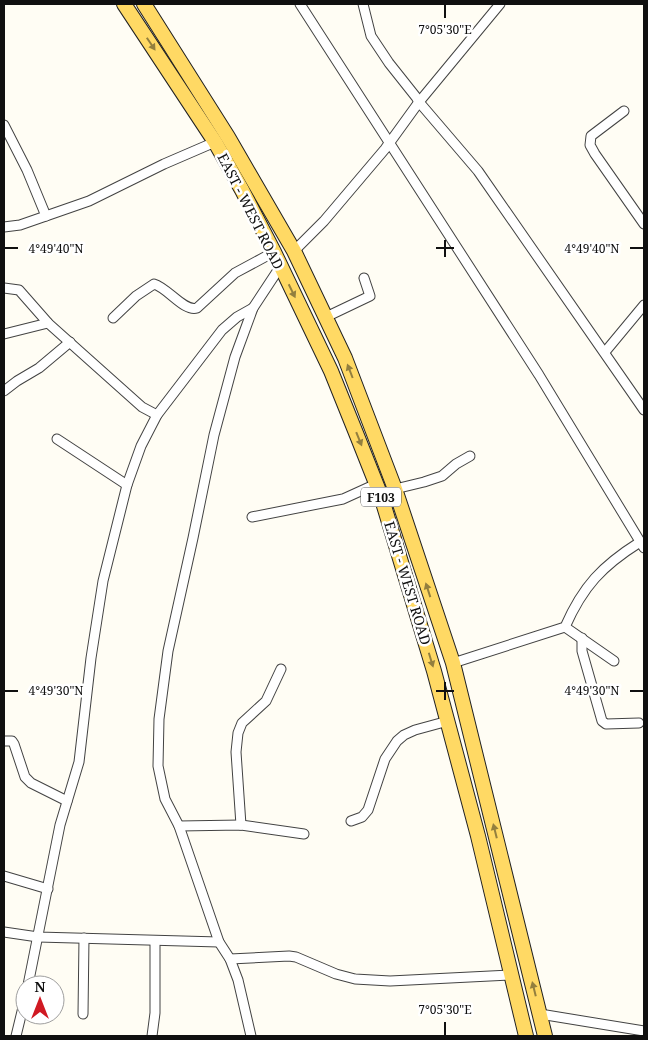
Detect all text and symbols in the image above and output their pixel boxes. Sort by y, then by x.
text: 7°05'30"E [418,21,472,38]
one-way arrow [146,38,155,51]
street label: EAST - WEST ROAD [213,150,289,272]
text: 4°49'40"N [28,240,84,257]
text: 4°49'40"N [564,240,620,257]
one-way arrow [288,284,296,298]
one-way arrow [346,363,354,378]
one-way arrow [355,432,363,447]
road number: F103 [361,488,401,507]
street label: EAST - WEST ROAD [380,519,436,647]
one-way arrow [424,582,432,597]
one-way arrow [428,653,436,668]
text: 4°49'30"N [28,682,84,699]
text: 4°49'30"N [564,682,620,699]
one-way arrow [490,824,498,839]
north arrow [15,975,65,1025]
text: N [34,977,46,996]
one-way arrow [529,981,537,996]
text: 7°05'30"E [418,1001,472,1018]

